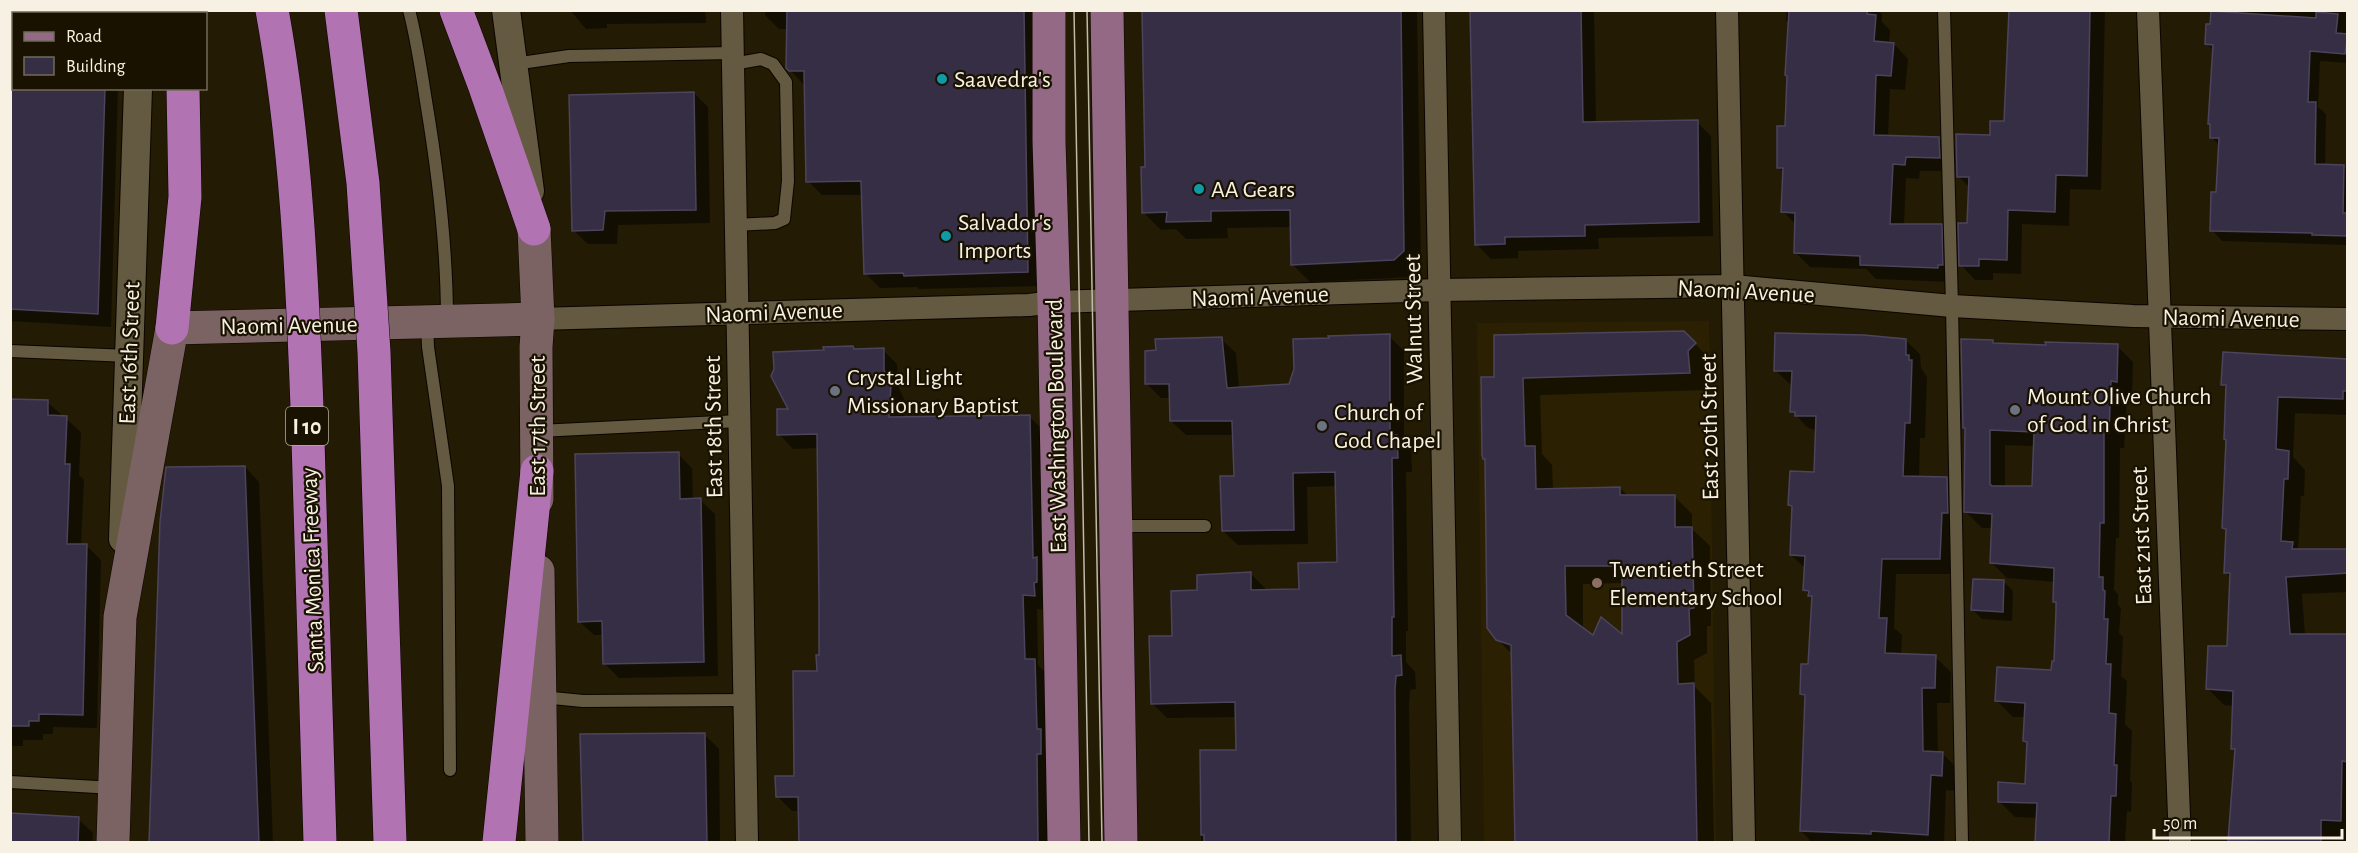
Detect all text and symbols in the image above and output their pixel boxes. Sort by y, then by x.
legend [12,12,207,90]
text: Road [66,28,102,46]
text: Building [66,58,126,76]
place label: Saavedra's [954,68,1051,92]
marker: Saavedra's [935,72,949,86]
place label: AA Gears [1211,178,1295,202]
marker: AA Gears [1192,182,1206,196]
place label: Salvador's Imports [958,211,1052,263]
marker: Salvador's Imports [939,229,953,243]
street label: Walnut Street [1401,253,1427,384]
street label: Naomi Avenue [1677,276,1815,308]
street label: East 16th Street [116,281,144,425]
street label: Naomi Avenue [1191,283,1329,311]
street label: East Washington Boulevard [1043,298,1071,554]
street label: Naomi Avenue [705,299,843,327]
street label: Naomi Avenue [2162,306,2300,332]
street label: Naomi Avenue [220,313,358,339]
street label: East 20th Street [1697,353,1723,501]
street label: East 17th Street [526,355,550,497]
street label: East 18th Street [701,355,727,499]
place label: Crystal Light Missionary Baptist [847,366,1019,418]
marker: Crystal Light Missionary Baptist [828,384,842,398]
place label: Mount Olive Church of God in Christ [2027,385,2211,437]
place label: Church of God Chapel [1334,401,1441,453]
marker: Mount Olive Church of God in Christ [2008,403,2022,417]
road number: I 10 [286,407,328,445]
marker: Church of God Chapel [1315,419,1329,433]
street label: East 21st Street [2128,466,2156,606]
street label: Santa Monica Freeway [297,467,329,673]
place label: Twentieth Street Elementary School [1609,558,1783,610]
marker: Twentieth Street Elementary School [1590,576,1604,590]
scale bar [2154,802,2342,840]
text: 50 m [2163,815,2197,833]

